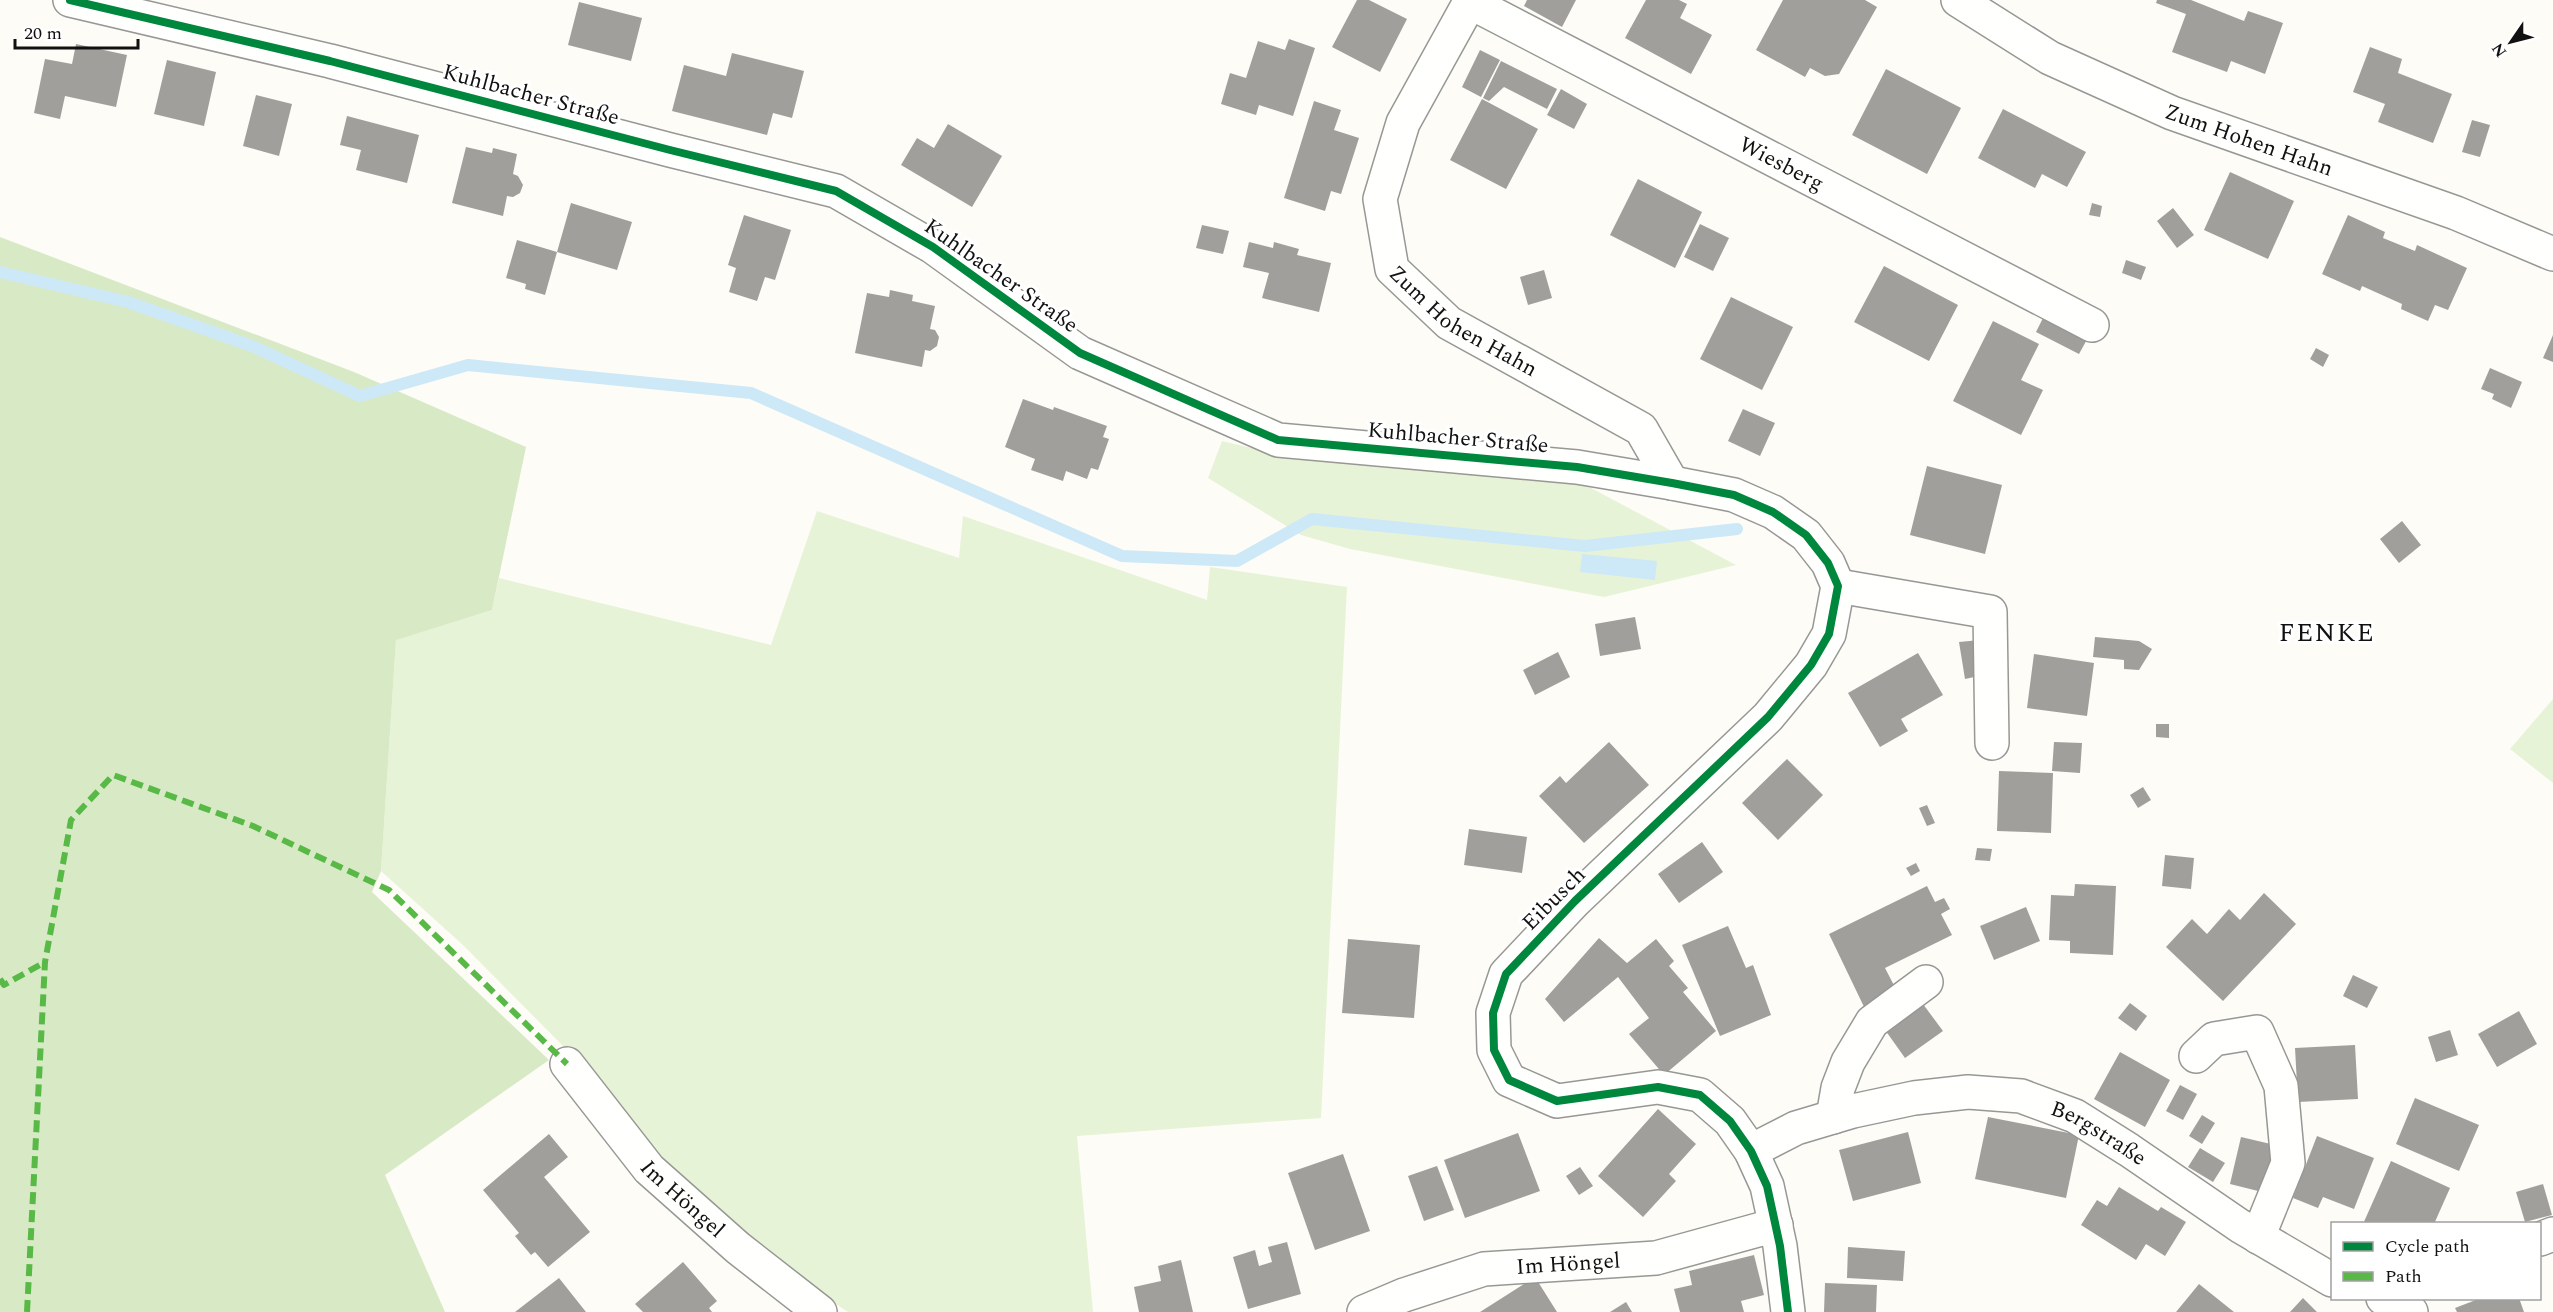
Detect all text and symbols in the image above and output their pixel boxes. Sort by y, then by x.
scale bar [15,12,138,50]
north arrow [2481,12,2541,72]
text: 20 m [24,20,62,47]
text: N [2486,38,2513,62]
street label: Kuhlbacher Straße [439,56,623,134]
street label: Zum Hohen Hahn [2160,95,2338,185]
street label: Wiesberg [1733,128,1830,200]
street label: Kuhlbacher Straße [917,210,1085,342]
street label: Zum Hohen Hahn [1381,258,1543,385]
street label: Kuhlbacher Straße [1366,414,1550,462]
district label: FENKE [2279,613,2375,653]
street label: Eibusch [1514,859,1594,939]
street label: Bergstraße [2046,1092,2153,1174]
street label: Im Höngel [631,1153,732,1246]
legend [2331,1222,2541,1300]
text: Cycle path [2385,1233,2470,1260]
street label: Im Höngel [1515,1244,1621,1283]
text: Path [2385,1263,2422,1290]

